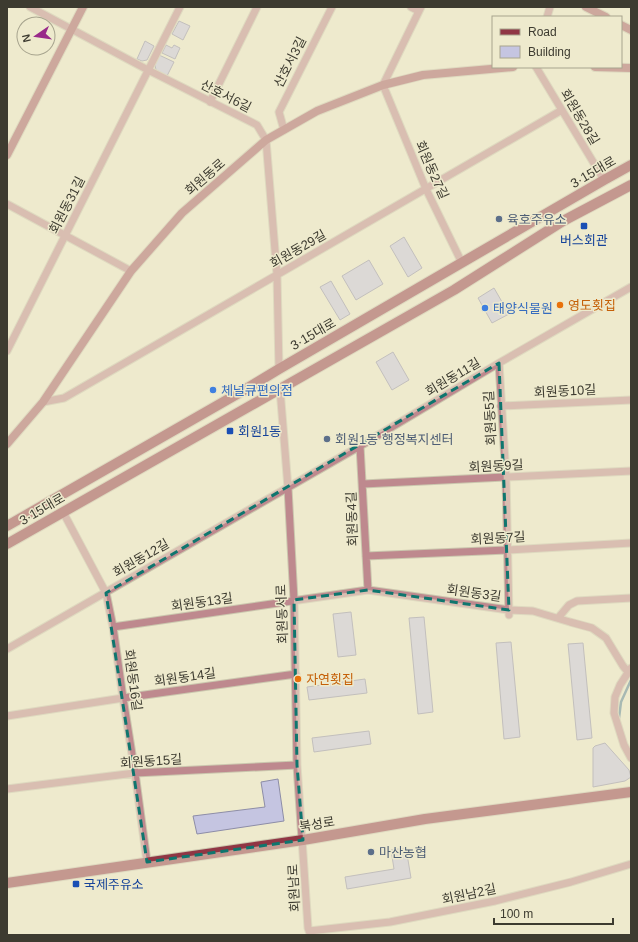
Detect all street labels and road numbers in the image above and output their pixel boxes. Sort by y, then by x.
street label: 산호서3길 [271,34,309,90]
street label: 산호서6길 [198,77,254,115]
street label: 회원동28길 [558,86,602,148]
street label: 회원동27길 [412,138,452,202]
street label: 3·15대로 [568,153,618,191]
street label: 회원동로 [182,156,228,198]
street label: 회원동31길 [46,174,88,236]
street label: 회원동29길 [267,227,329,271]
street label: 3·15대로 [288,315,338,353]
street label: 회원동11길 [423,355,483,399]
street label: 회원동10길 [533,382,597,400]
street label: 회원동5길 [481,390,499,446]
street label: 회원동9길 [468,457,524,475]
street label: 3·15대로 [17,490,67,528]
street label: 회원동4길 [344,491,360,547]
street label: 회원동7길 [470,529,526,547]
street label: 회원동12길 [110,536,172,580]
street label: 회원동3길 [446,582,502,604]
street label: 회원동서로 [273,584,291,644]
street label: 회원동13길 [170,590,234,614]
street label: 회원동16길 [121,648,145,712]
street label: 회원동14길 [153,665,217,689]
street label: 회원동15길 [119,751,183,771]
street label: 북성로 [298,814,336,834]
street label: 회원남로 [285,864,303,912]
street label: 회원남2길 [441,881,497,907]

